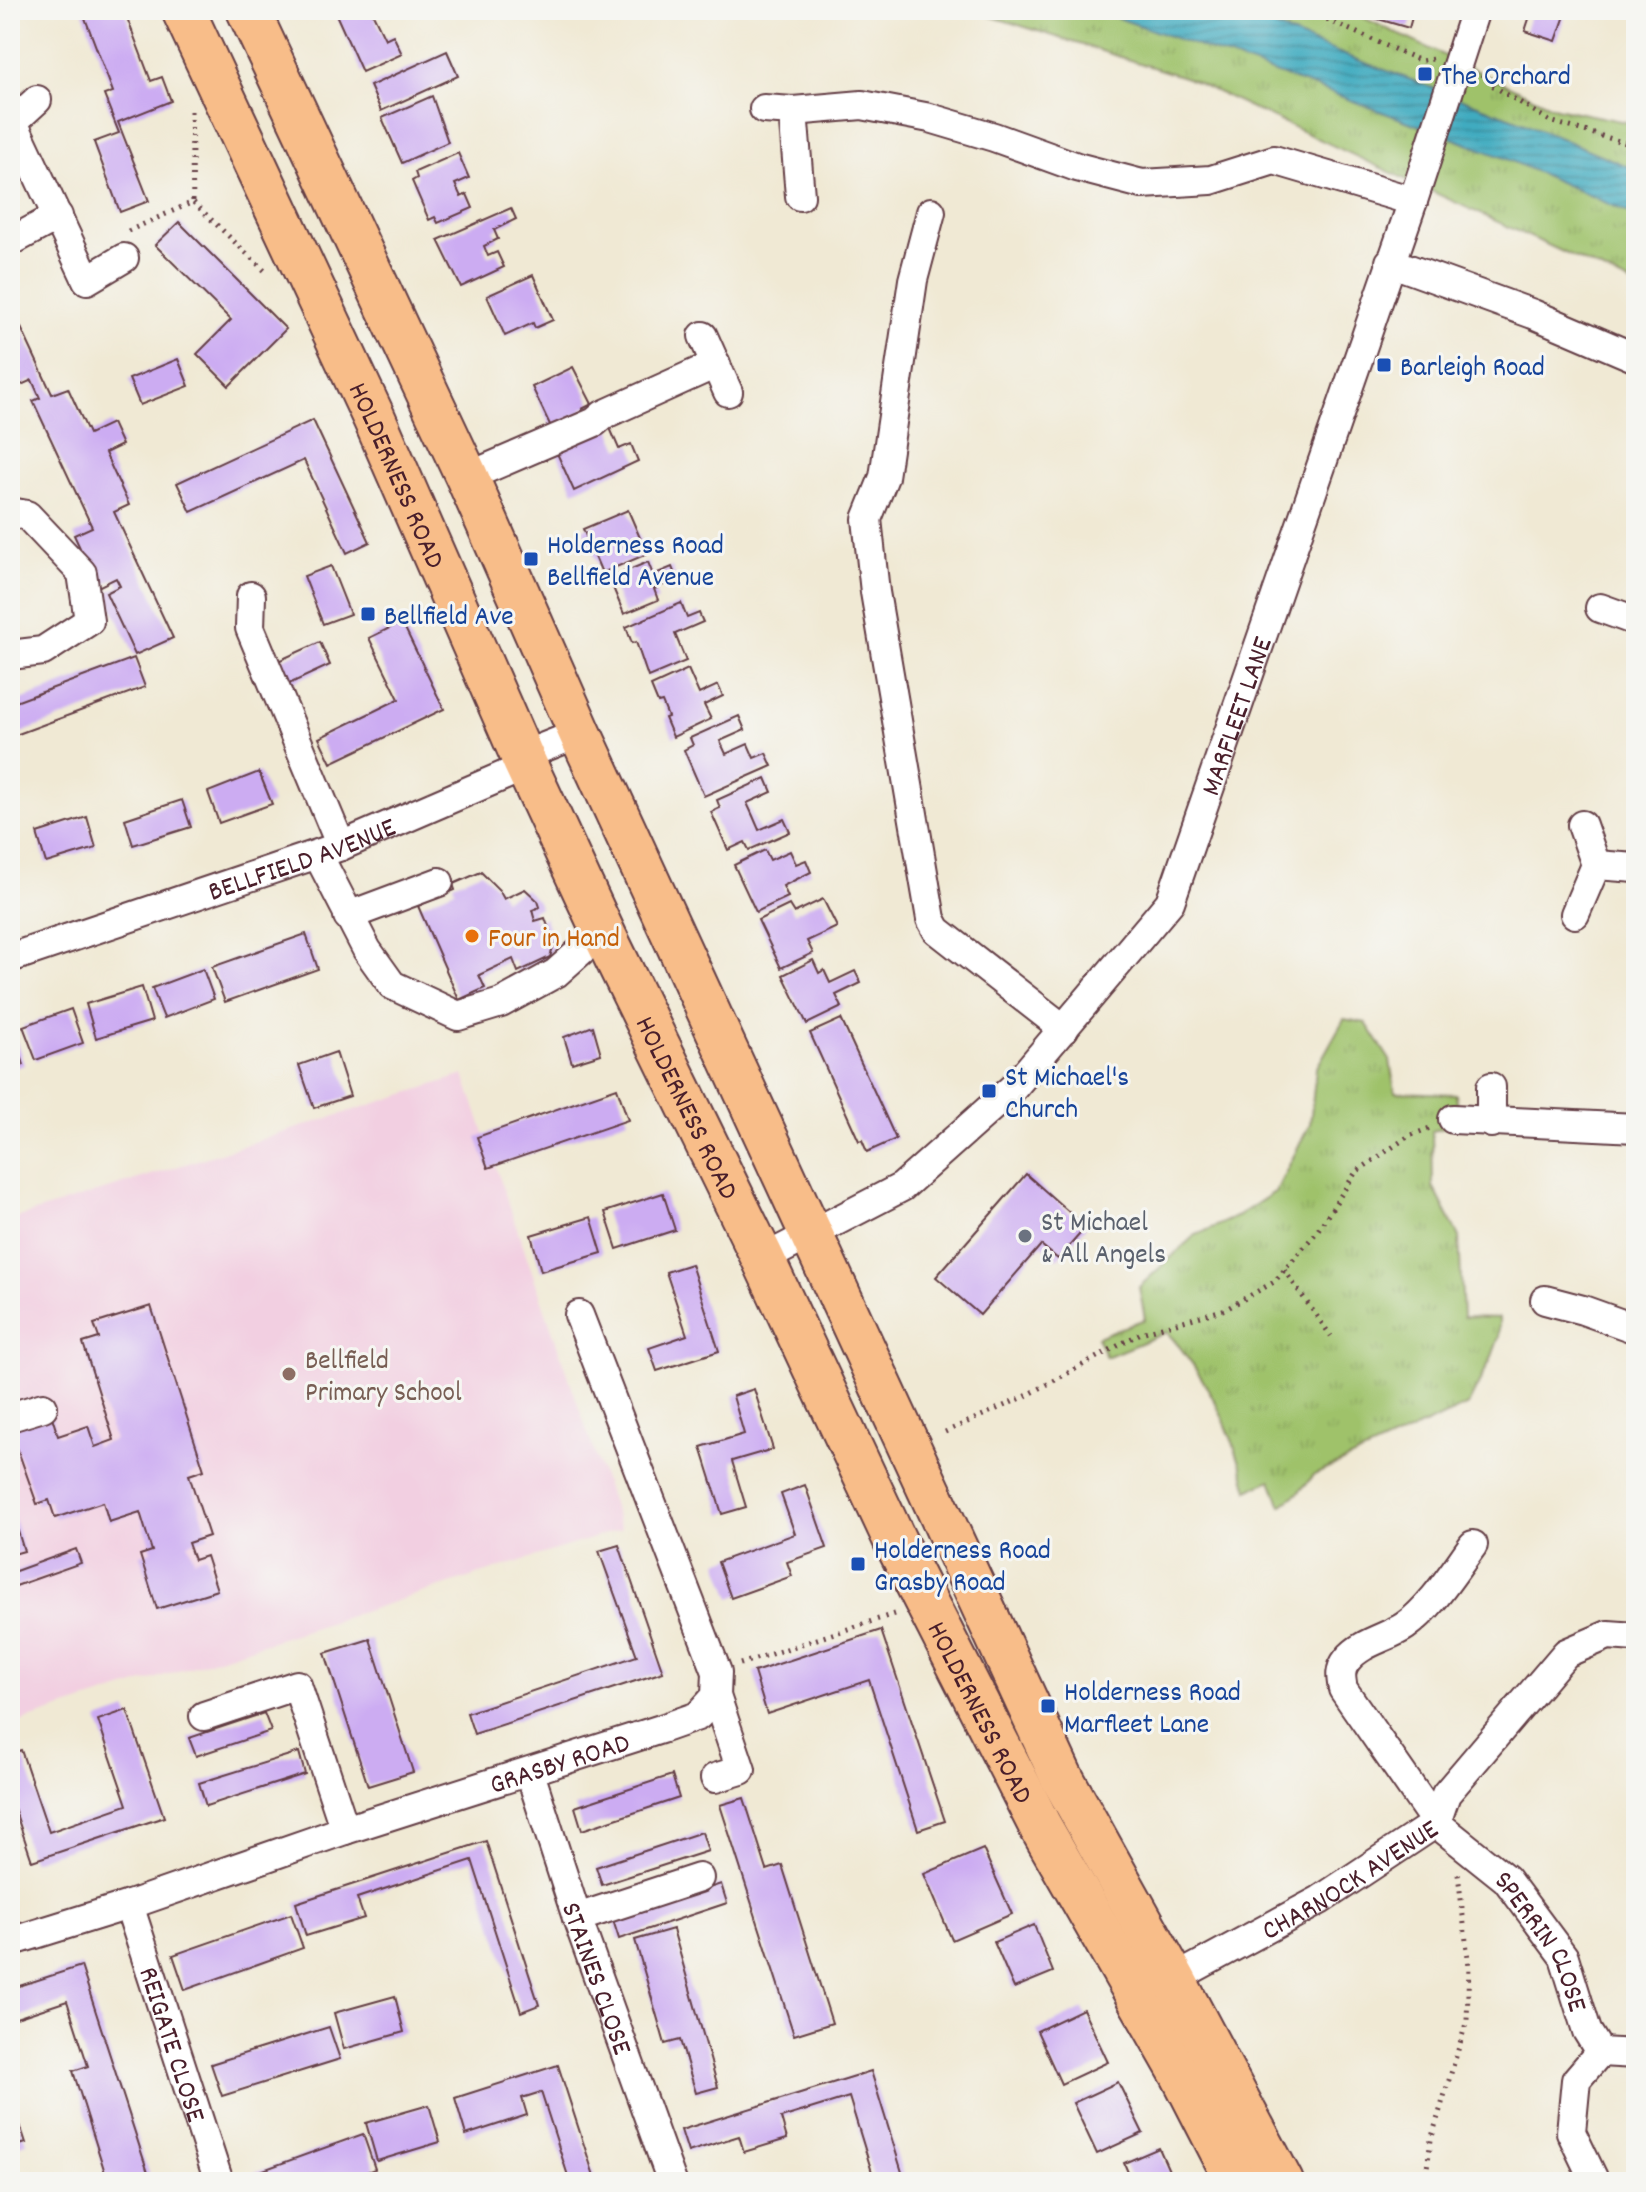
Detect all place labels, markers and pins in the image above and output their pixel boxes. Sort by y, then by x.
place label: The Orchard [1441,59,1571,99]
marker: The Orchard [1416,65,1434,83]
place label: Barleigh Road [1400,350,1545,390]
marker: Barleigh Road [1375,356,1393,374]
place label: Holderness Road Bellfield Avenue [547,528,724,600]
marker: Holderness Road Bellfield Avenue [522,550,540,568]
place label: Bellfield Ave [384,599,514,639]
marker: Bellfield Ave [359,605,377,623]
place label: Four in Hand [488,921,620,961]
marker: Four in Hand [463,927,481,945]
place label: St Michael's Church [1005,1060,1129,1132]
marker: St Michael's Church [980,1082,998,1100]
place label: St Michael & All Angels [1041,1205,1166,1277]
marker: St Michael & All Angels [1016,1227,1034,1245]
place label: Bellfield Primary School [305,1343,462,1415]
marker: Bellfield Primary School [280,1365,298,1383]
place label: Holderness Road Grasby Road [874,1533,1051,1605]
marker: Holderness Road Grasby Road [849,1555,867,1573]
place label: Holderness Road Marfleet Lane [1064,1675,1241,1747]
marker: Holderness Road Marfleet Lane [1039,1697,1057,1715]

